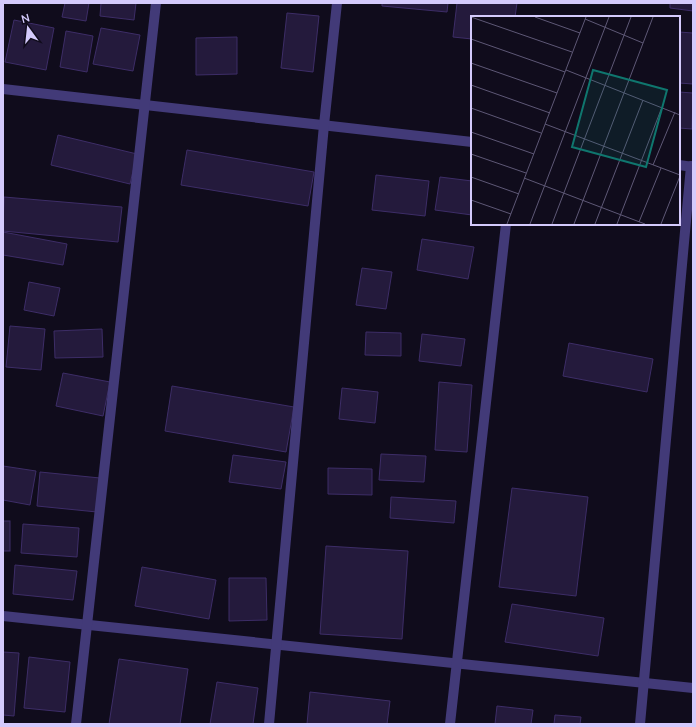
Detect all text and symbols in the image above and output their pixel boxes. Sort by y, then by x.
north arrow [8,8,48,48]
text: N [20,11,31,27]
inset map [471,16,680,225]

